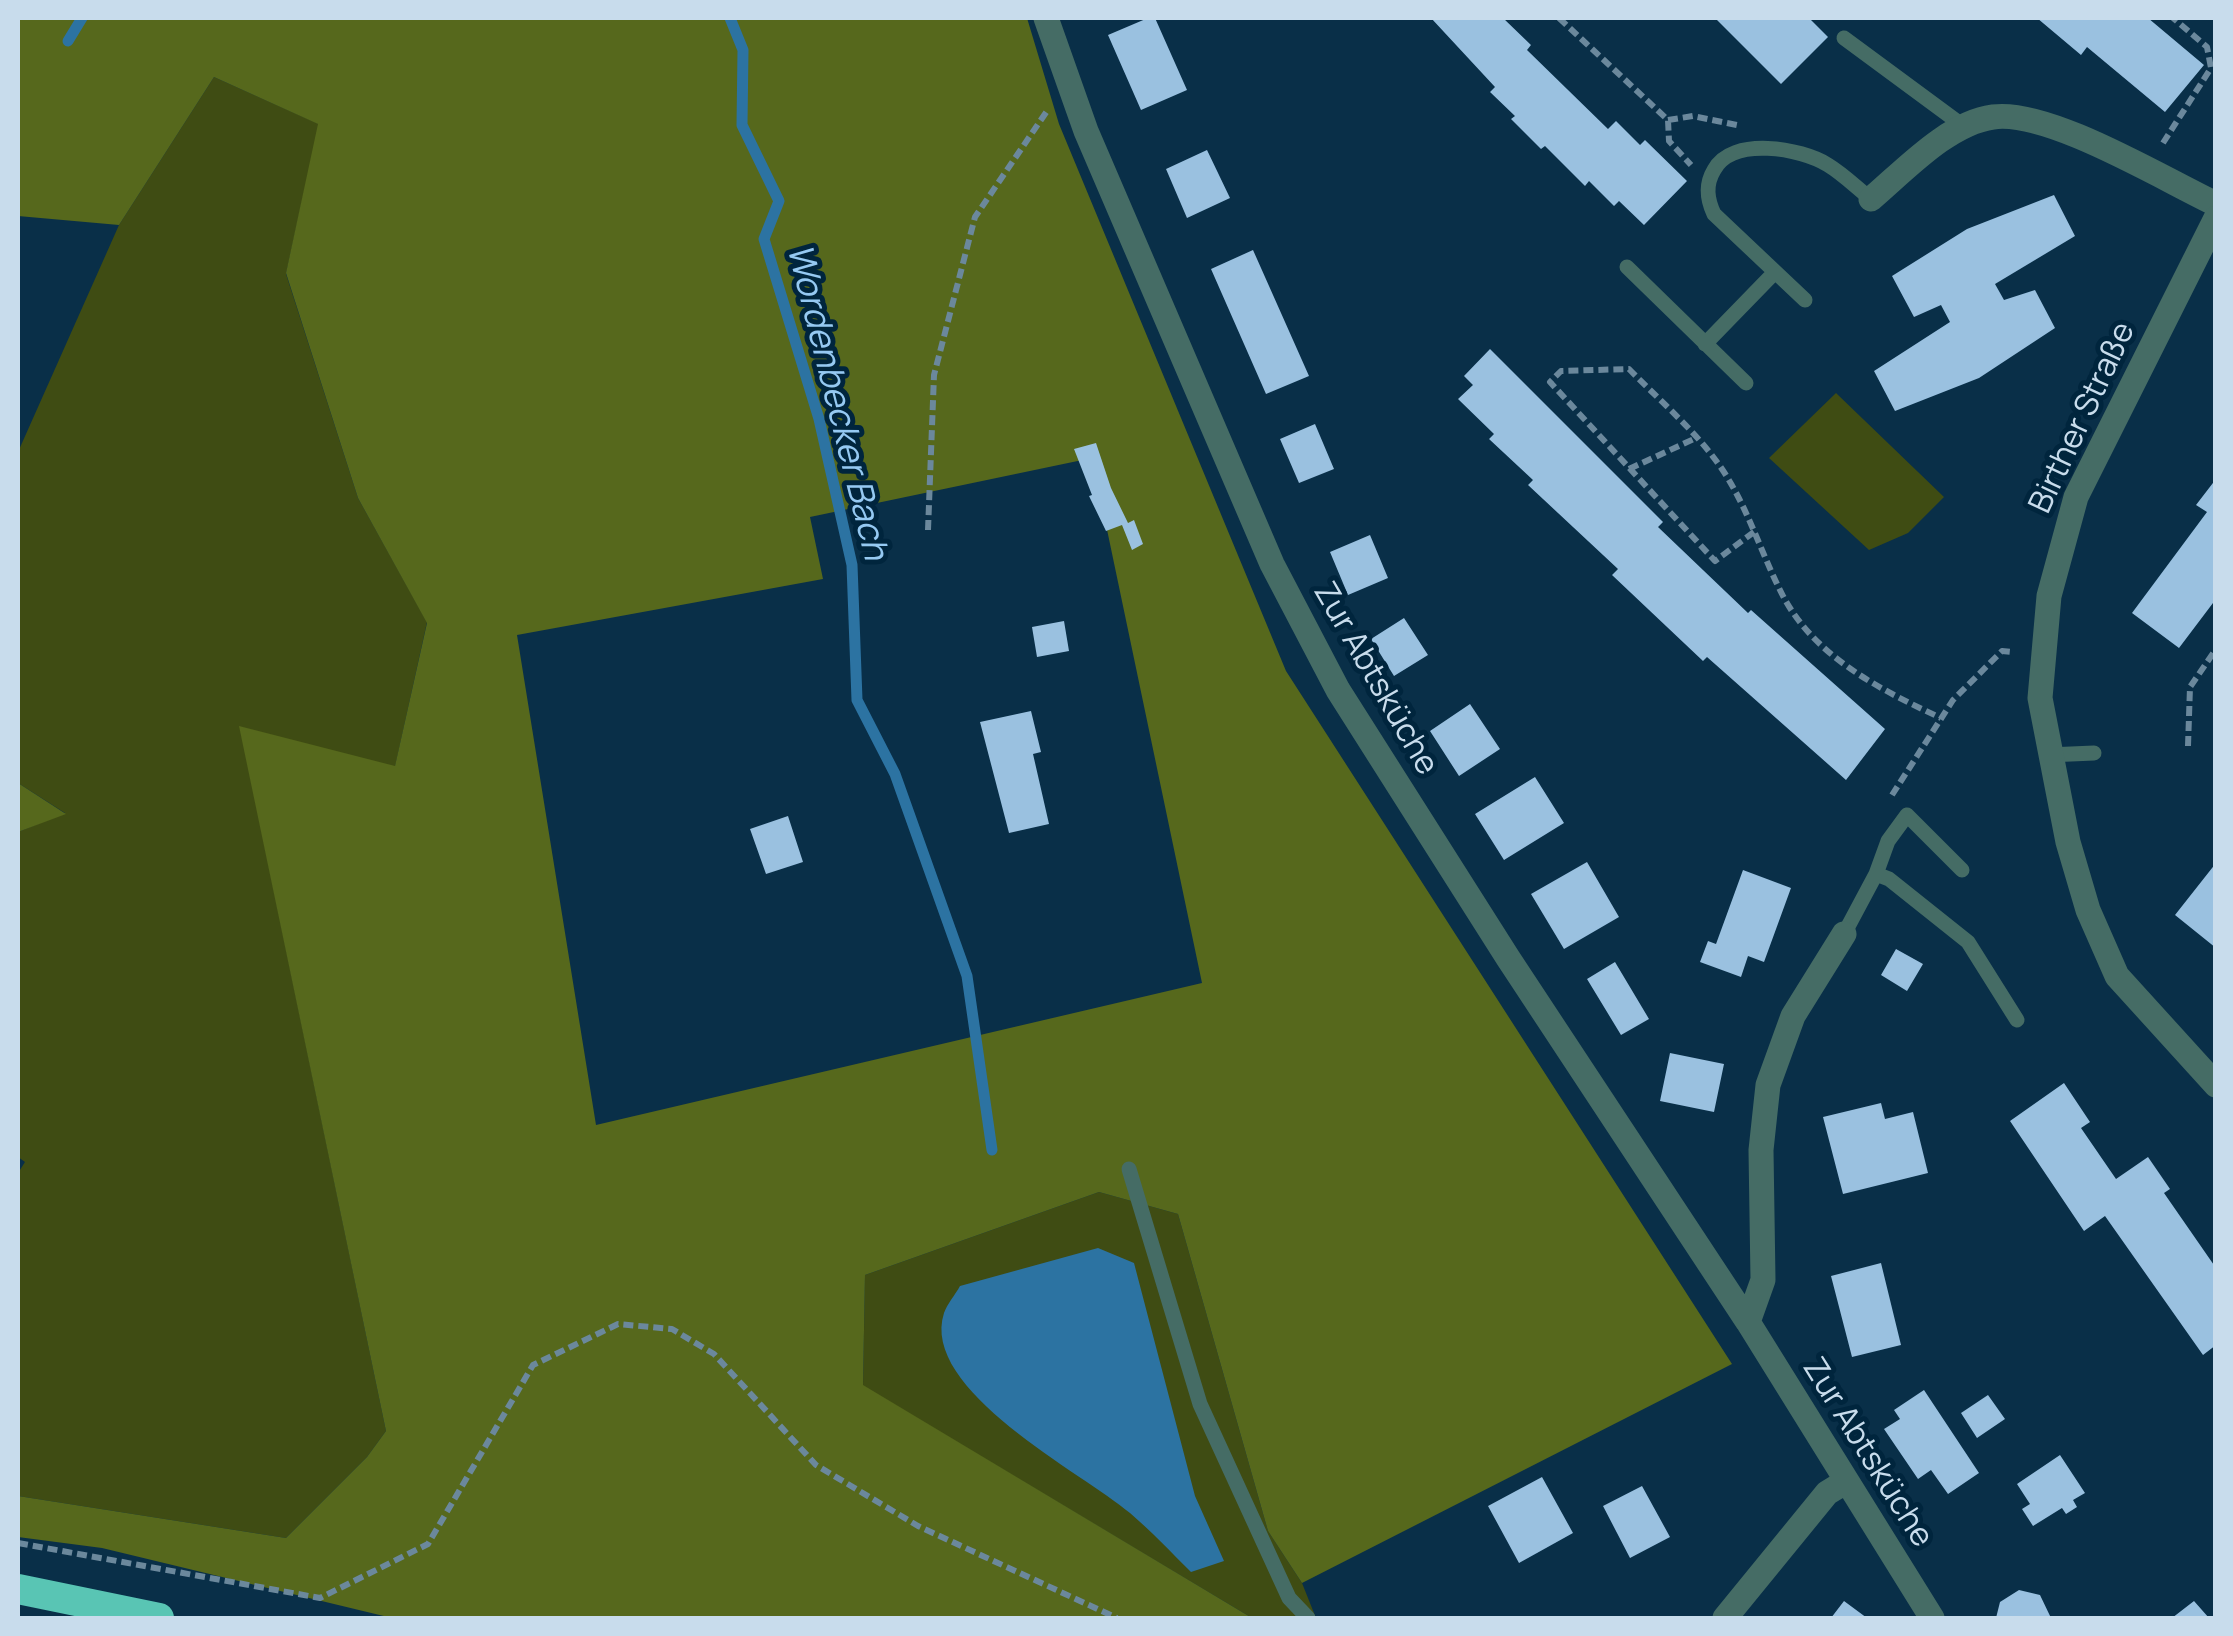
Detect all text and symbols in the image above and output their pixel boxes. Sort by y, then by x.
water label: Wordenbecker Bach [776,240,896,564]
street label: Birther Straße [2022,316,2144,520]
street label: Zur Abtsküche [1304,576,1446,782]
street label: Zur Abtsküche [1794,1351,1940,1555]

